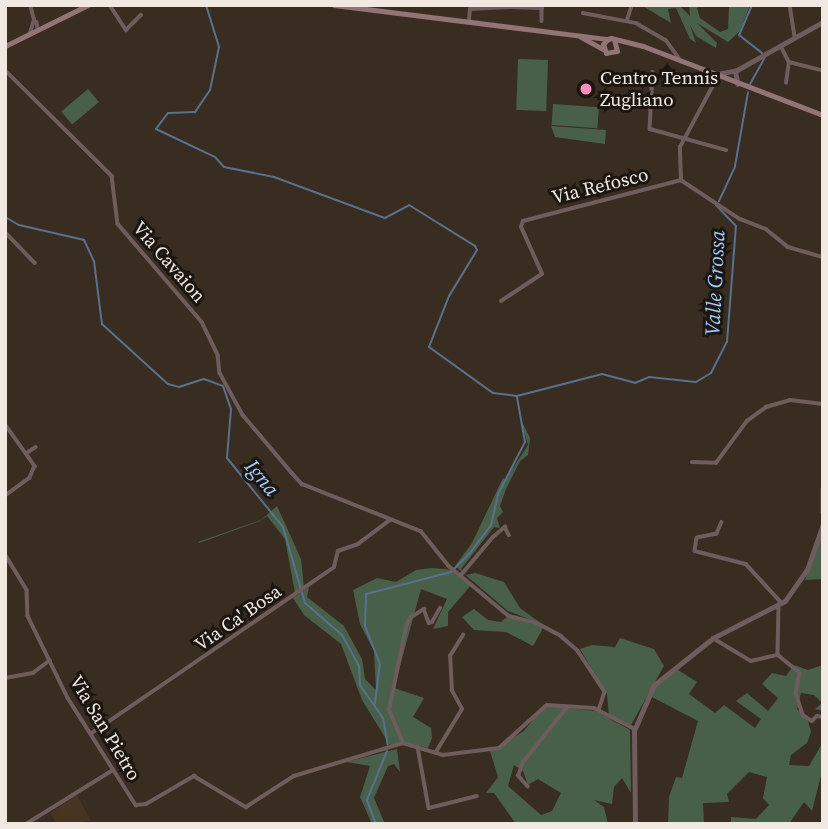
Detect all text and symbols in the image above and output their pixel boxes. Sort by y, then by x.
place label: Centro Tennis Zugliano [600,67,719,111]
marker: Centro Tennis Zugliano [578,81,594,97]
street label: Via Refosco [549,163,651,209]
street label: Via Cavaion [128,217,210,307]
water label: Valle Grossa [700,230,730,336]
water label: Igna [239,455,285,501]
street label: Via Ca' Bosa [190,580,286,656]
street label: Via San Pietro [65,671,145,785]

